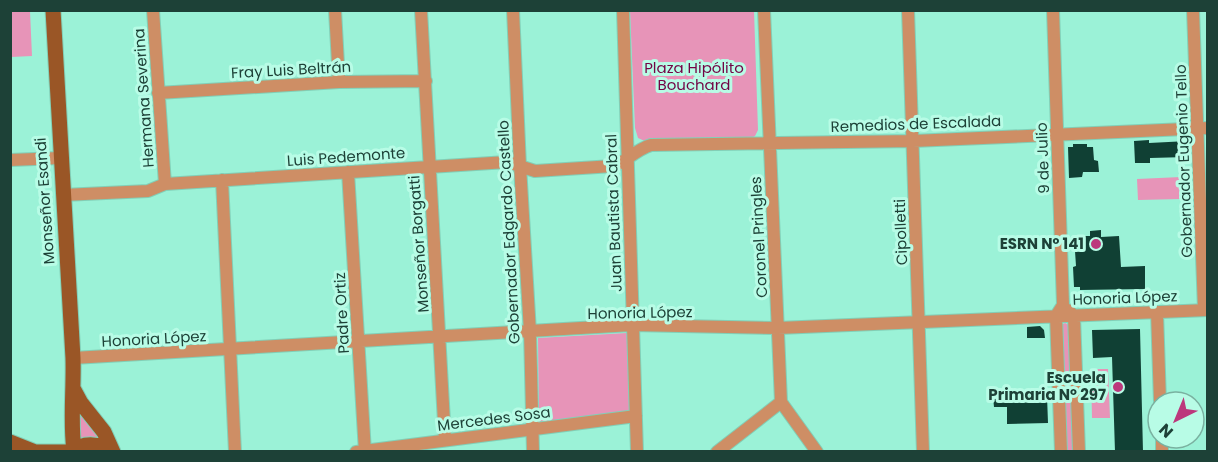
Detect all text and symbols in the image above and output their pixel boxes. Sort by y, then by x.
street label: Hermana Severina [128,28,159,168]
street label: Fray Luis Beltrán [230,56,352,83]
park label: Plaza Hipólito Bouchard [644,57,744,95]
street label: Gobernador Eugenio Tello [1170,64,1197,258]
street label: Remedios de Escalada [830,110,1002,137]
street label: Gobernador Edgardo Castello [492,120,525,344]
street label: 9 de Julio [1031,122,1054,194]
street label: Juan Bautista Cabral [600,134,627,292]
street label: Monseñor Esandi [30,137,59,265]
street label: Luis Pedemonte [286,142,406,171]
street label: Monseñor Borgatti [403,175,434,313]
street label: Coronel Pringles [745,176,772,298]
street label: Cipolletti [889,199,912,266]
place label: ESRN Nº 141 [1000,233,1084,254]
marker: ESRN Nº 141 [1089,237,1103,251]
street label: Padre Ortiz [329,272,354,354]
street label: Honoria López [1072,285,1178,310]
street label: Honoria López [587,301,693,324]
street label: Honoria López [101,325,207,352]
place label: Escuela Primaria Nº 297 [988,367,1106,405]
marker: Escuela Primaria Nº 297 [1111,380,1125,394]
north arrow [1146,390,1206,450]
street label: Mercedes Sosa [436,401,552,436]
text: N [1154,418,1178,443]

